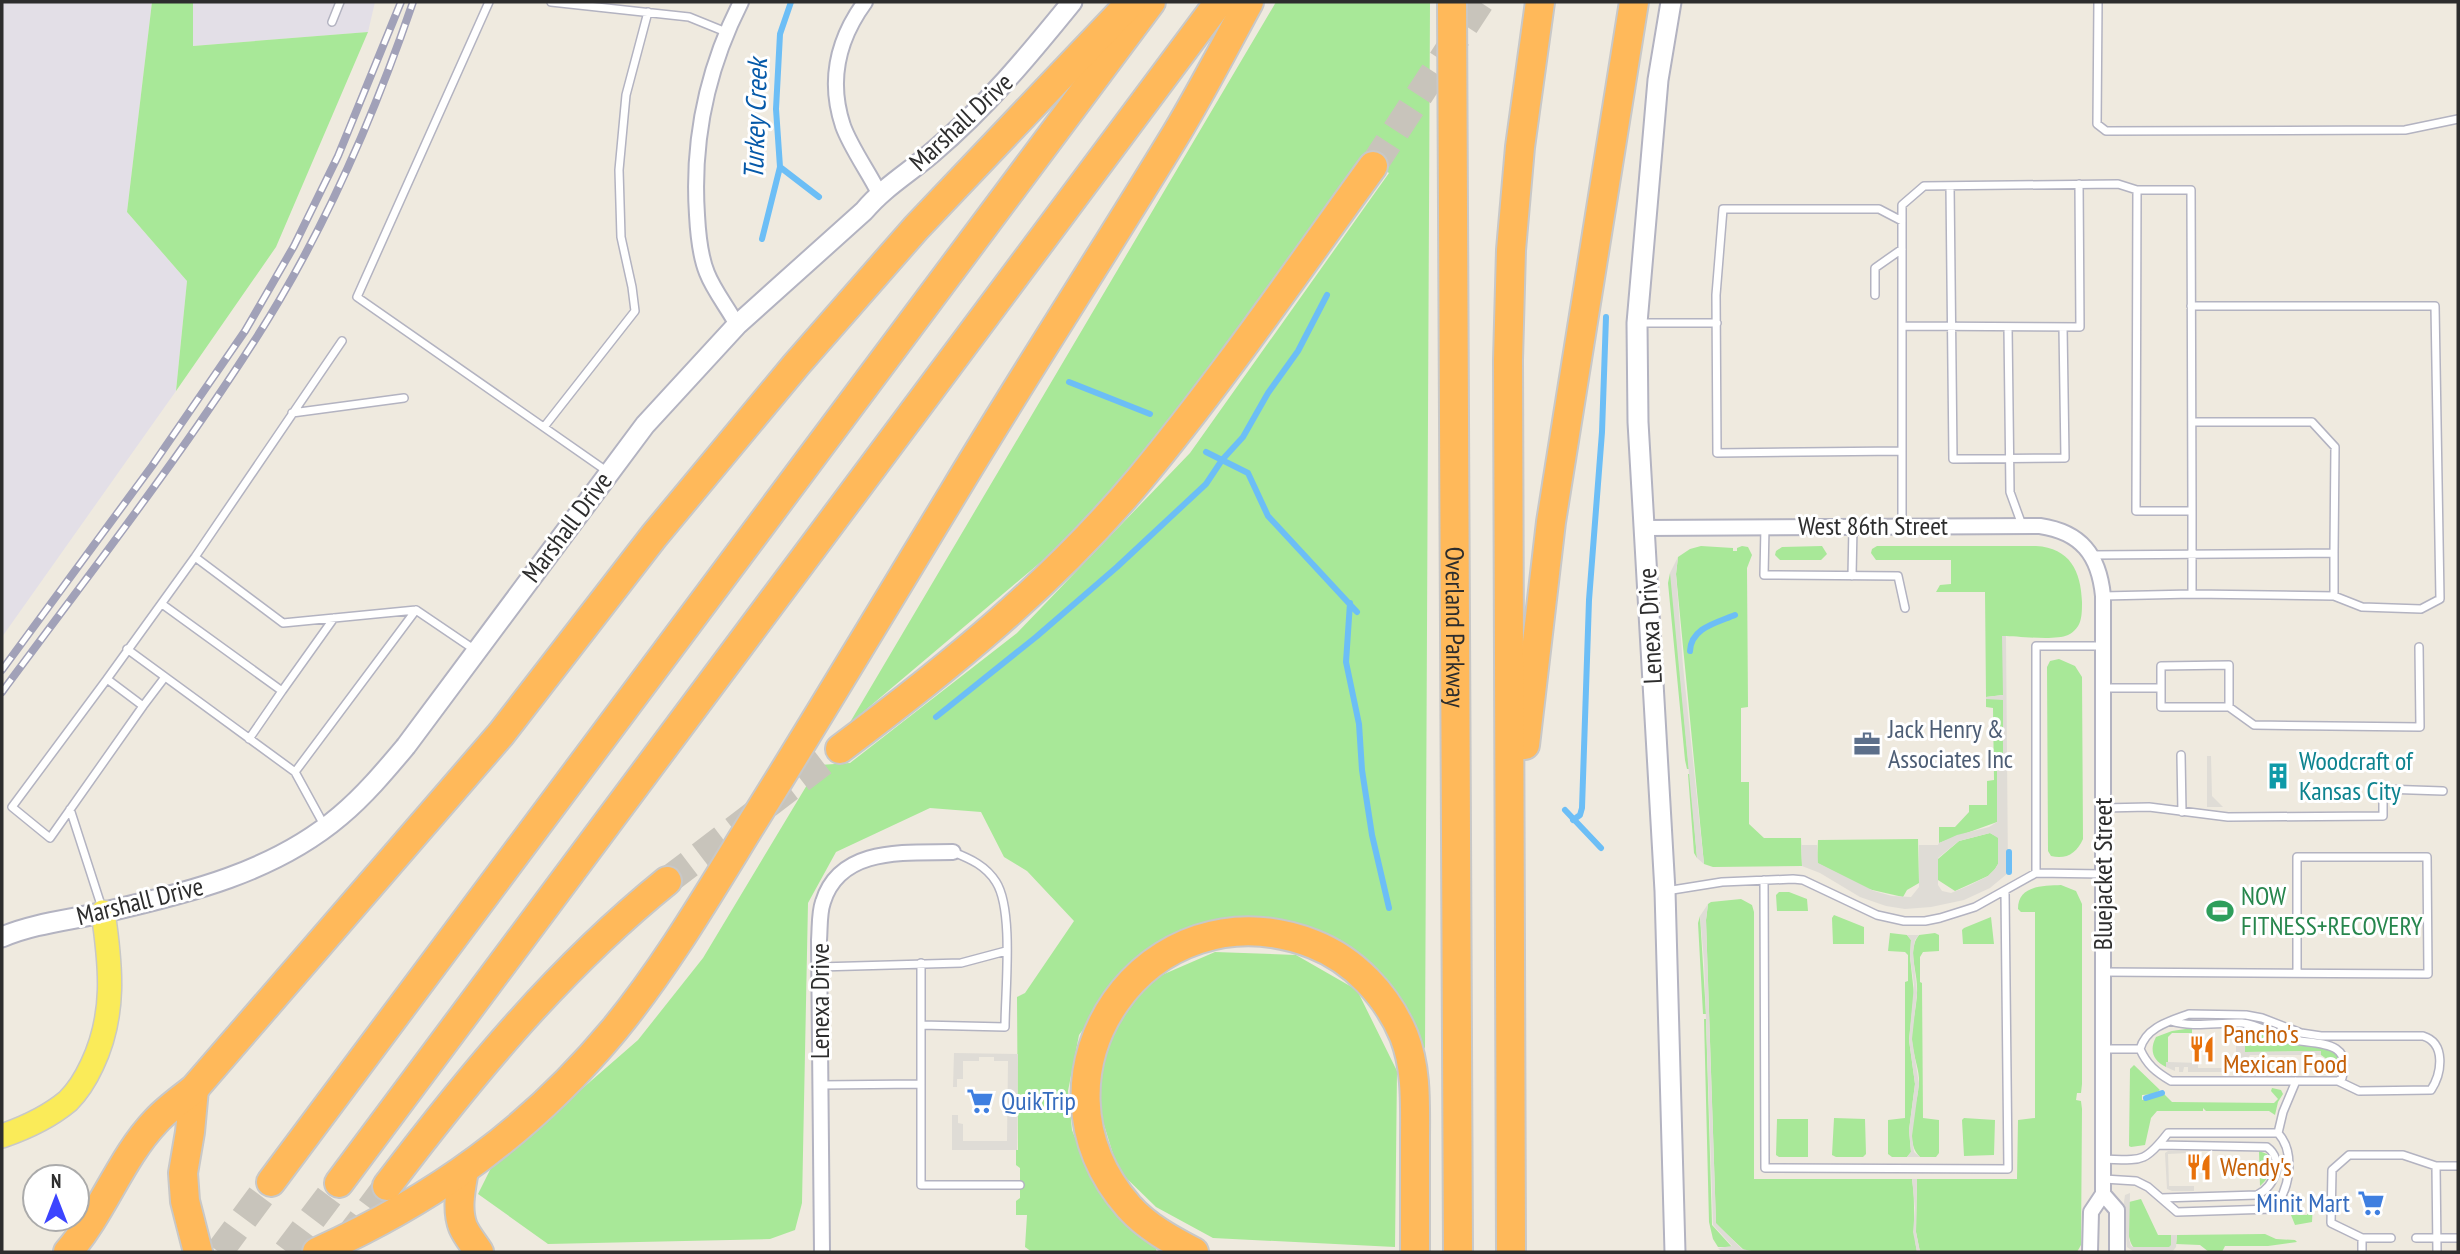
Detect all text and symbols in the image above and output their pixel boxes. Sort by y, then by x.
water label: Turkey Creek [734,55,775,180]
street label: Marshall Drive [902,65,1019,178]
street label: Marshall Drive [514,465,619,588]
street label: West 86th Street [1798,509,1948,542]
street label: Overland Parkway [1439,547,1472,708]
street label: Lenexa Drive [1630,567,1669,685]
place label: Jack Henry & Associates Inc [1887,712,2013,775]
office icon: Jack Henry & Associates Inc [1852,729,1882,759]
place label: Woodcraft of Kansas City [2299,744,2414,807]
building icon: Woodcraft of Kansas City [2263,761,2293,791]
street label: Bluejacket Street [2086,798,2119,950]
street label: Marshall Drive [73,869,207,932]
place label: NOW FITNESS+RECOVERY [2241,879,2423,942]
sports icon: NOW FITNESS+RECOVERY [2205,896,2235,926]
street label: Lenexa Drive [803,943,836,1059]
place label: Pancho's Mexican Food [2223,1017,2347,1080]
restaurant icon: Pancho's Mexican Food [2187,1034,2217,1064]
place label: QuikTrip [1001,1084,1076,1117]
supermarket icon: QuikTrip [965,1086,995,1116]
place label: Wendy's [2220,1150,2292,1183]
restaurant icon: Wendy's [2184,1152,2214,1182]
north arrow [21,1163,91,1233]
text: N [51,1169,61,1193]
place label: Minit Mart [2256,1186,2350,1219]
supermarket icon: Minit Mart [2356,1188,2386,1218]

